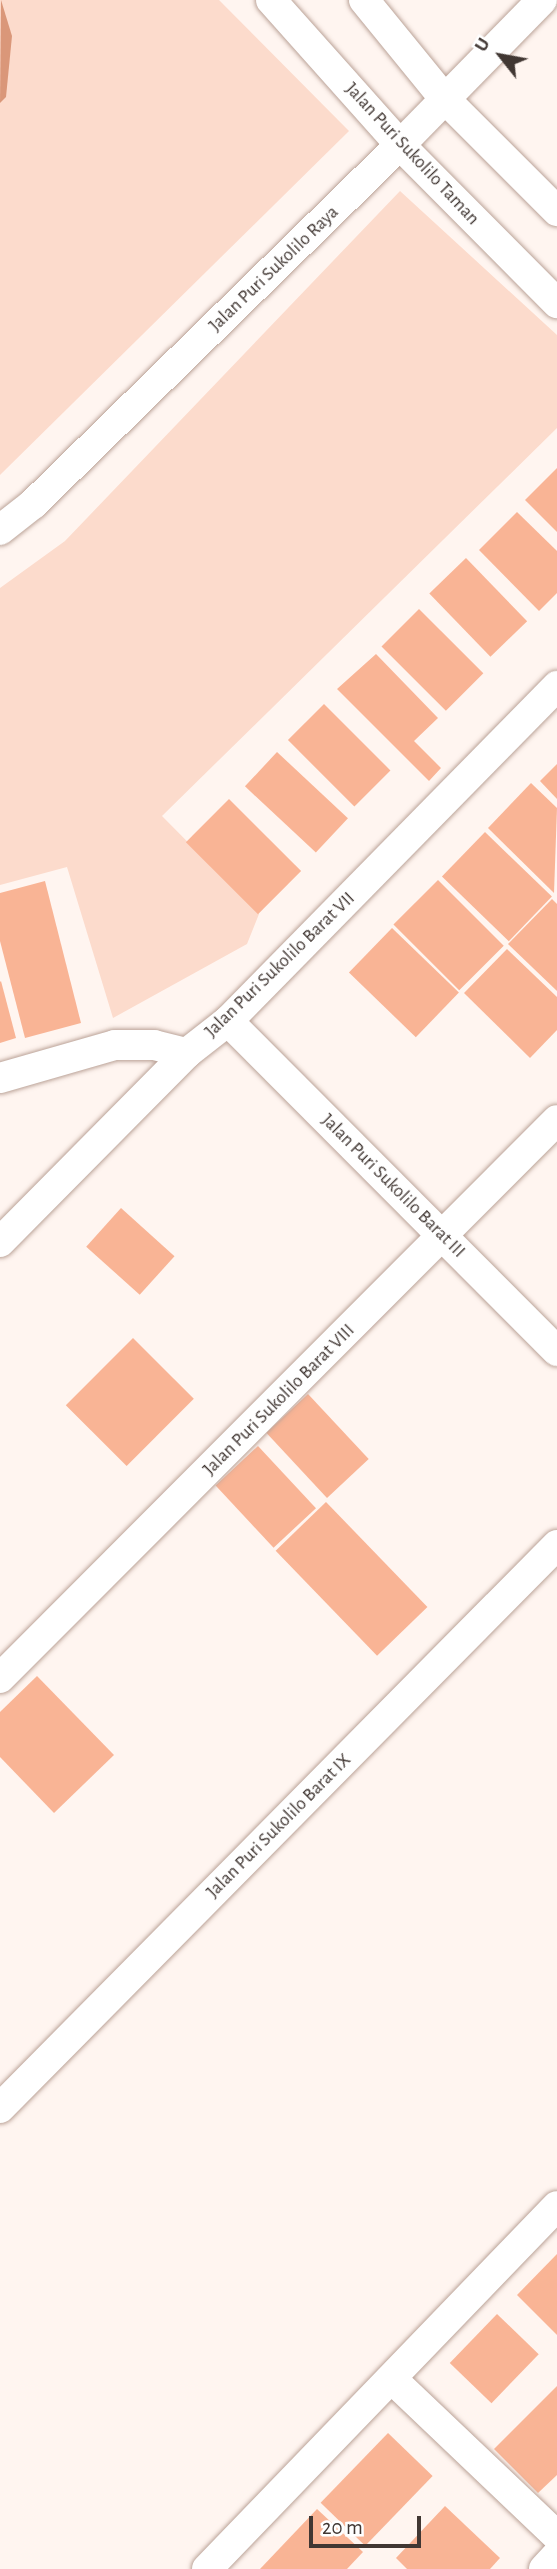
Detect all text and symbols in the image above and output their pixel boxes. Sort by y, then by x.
north arrow [466,21,536,91]
text: U [471,35,494,55]
street label: Jalan Puri Sukolilo Taman [340,78,484,230]
street label: Jalan Puri Sukolilo Raya [204,201,344,337]
street label: Jalan Puri Sukolilo Barat VII [200,887,360,1043]
street label: Jalan Puri Sukolilo Barat III [316,1109,470,1263]
street label: Jalan Puri Sukolilo Barat VIII [198,1319,360,1481]
street label: Jalan Puri Sukolilo Barat IX [202,1749,356,1903]
scale bar [312,2502,424,2546]
text: 20 m [322,2517,363,2538]

